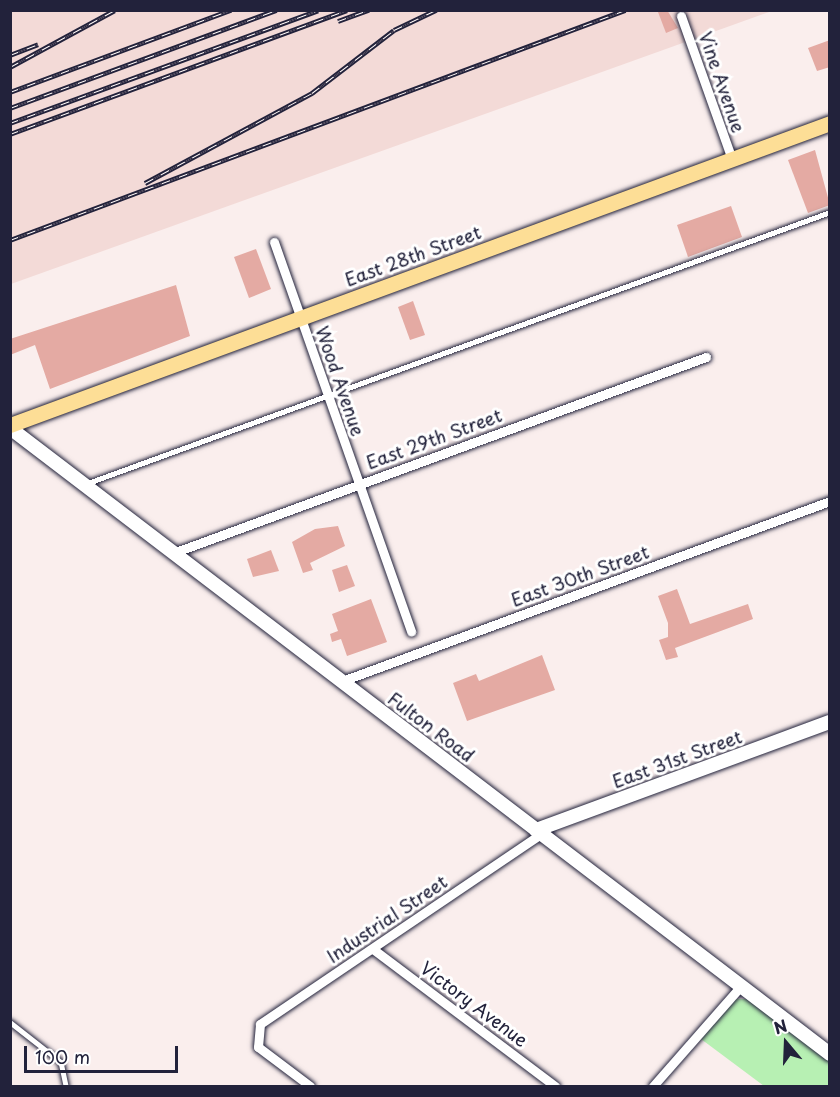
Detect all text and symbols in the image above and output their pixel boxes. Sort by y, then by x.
street label: Vine Avenue [695,29,749,135]
street label: East 28th Street [342,221,484,291]
street label: Wood Avenue [311,323,369,439]
street label: East 29th Street [363,404,505,474]
street label: East 30th Street [508,541,652,611]
street label: Fulton Road [384,688,478,766]
street label: East 31st Street [608,725,746,793]
street label: Industrial Street [322,871,452,967]
street label: Victory Avenue [416,956,532,1052]
north arrow [756,1013,816,1073]
text: N [770,1013,790,1039]
scale bar [27,1034,182,1072]
text: 100 m [35,1043,90,1070]

